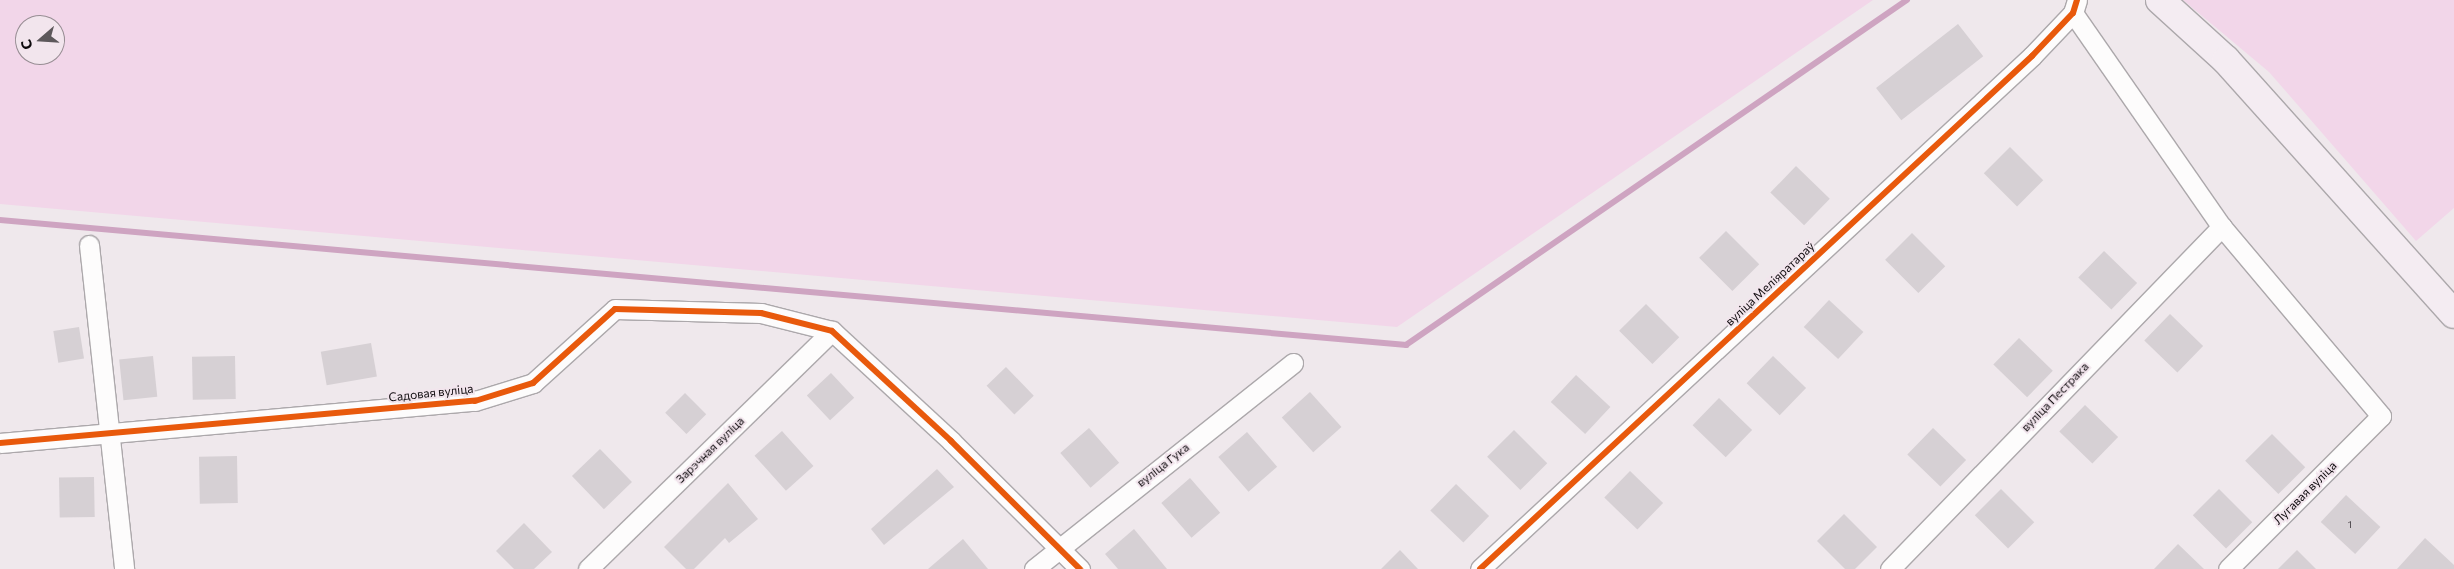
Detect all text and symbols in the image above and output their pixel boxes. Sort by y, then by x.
north arrow [15,15,65,65]
text: С [17,37,36,52]
street label: вуліца Меліяратараў [1723,239,1817,329]
street label: вуліца Пестрака [2018,359,2092,435]
street label: Садовая вуліца [388,381,474,405]
street label: Зарэчная вуліца [673,414,747,486]
street label: вуліца Гука [1134,440,1192,490]
street label: Лугавая вуліца [2270,458,2340,528]
house number: 1 [2348,519,2352,531]

